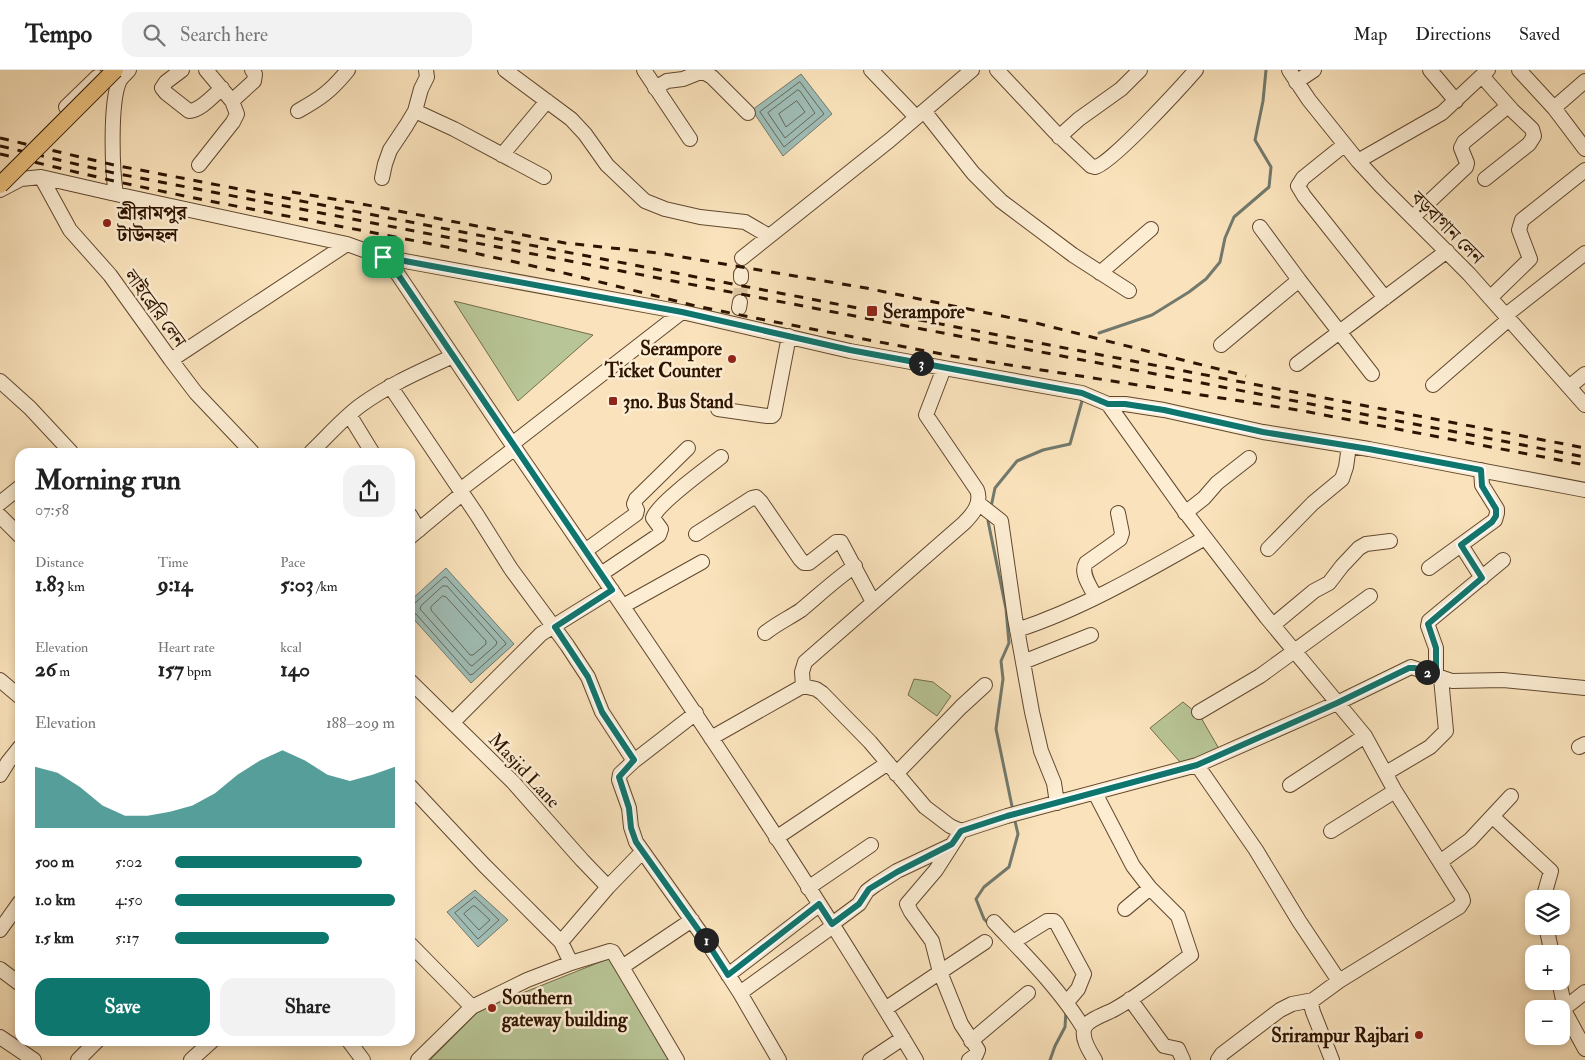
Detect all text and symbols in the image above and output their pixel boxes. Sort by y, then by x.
search box [122,12,472,57]
text: Tempo [25,19,92,50]
icon: search [140,21,168,49]
text: Search here [180,23,268,47]
text: Map [1354,23,1387,46]
text: Directions [1415,23,1491,46]
text: Saved [1519,23,1560,46]
street label: বড়বাগান লেন [1405,185,1490,270]
place label: শ্রীরামপুর টাউনহল [116,201,189,247]
marker: শ্রীরামপুর টাউনহল [101,217,113,229]
pin [362,236,404,278]
icon: arrive [369,243,397,271]
street label: লাইব্রেরি লেন [118,264,192,353]
place label: Serampore [883,300,965,325]
marker: Serampore [865,304,879,318]
place label: Serampore Ticket Counter [604,337,723,383]
pin: 3 [908,350,934,376]
marker: Serampore Ticket Counter [726,353,738,365]
text: 3 [919,355,924,372]
place label: 3no. Bus Stand [623,390,734,414]
marker: 3no. Bus Stand [607,395,619,407]
text: Morning run [35,463,181,498]
button: share [343,465,395,517]
text: 07:58 [35,500,69,520]
text: Distance [35,554,84,571]
text: Time [158,554,188,571]
text: Pace [280,554,305,571]
text: 1.83 [35,571,65,598]
text: 9:14 [158,571,192,598]
text: 5:03 [280,571,314,598]
text: km [65,578,85,595]
text: /km [314,578,338,595]
text: Elevation [35,639,88,656]
text: Heart rate [158,639,215,656]
text: kcal [280,639,302,656]
text: 26 [35,656,56,683]
text: 157 [158,656,184,683]
text: 140 [280,656,310,683]
pin: 2 [1414,660,1440,684]
text: m [56,663,70,680]
text: bpm [184,663,212,680]
text: 2 [1424,664,1431,681]
text: Elevation [35,713,96,733]
text: 188–209 m [326,713,395,733]
street label: Masjid Lane [483,728,565,814]
text: 500 m [35,852,74,872]
text: 5:02 [115,852,142,872]
text: 1.0 km [35,890,75,910]
text: 4:50 [115,890,143,910]
map controls [1525,890,1570,1045]
button: layers [1525,890,1570,935]
text: 1.5 km [35,928,74,948]
text: 5:17 [115,928,139,948]
pin: 1 [694,928,718,952]
text: 1 [704,932,709,949]
button: + [1525,945,1570,990]
button: Save [35,978,210,1036]
button: Share [220,978,395,1036]
place label: Southern gateway building [501,986,628,1033]
button: − [1525,1000,1570,1045]
marker: Southern gateway building [486,1002,498,1014]
place label: Srirampur Rajbari [1271,1024,1409,1049]
marker: Srirampur Rajbari [1413,1029,1425,1041]

